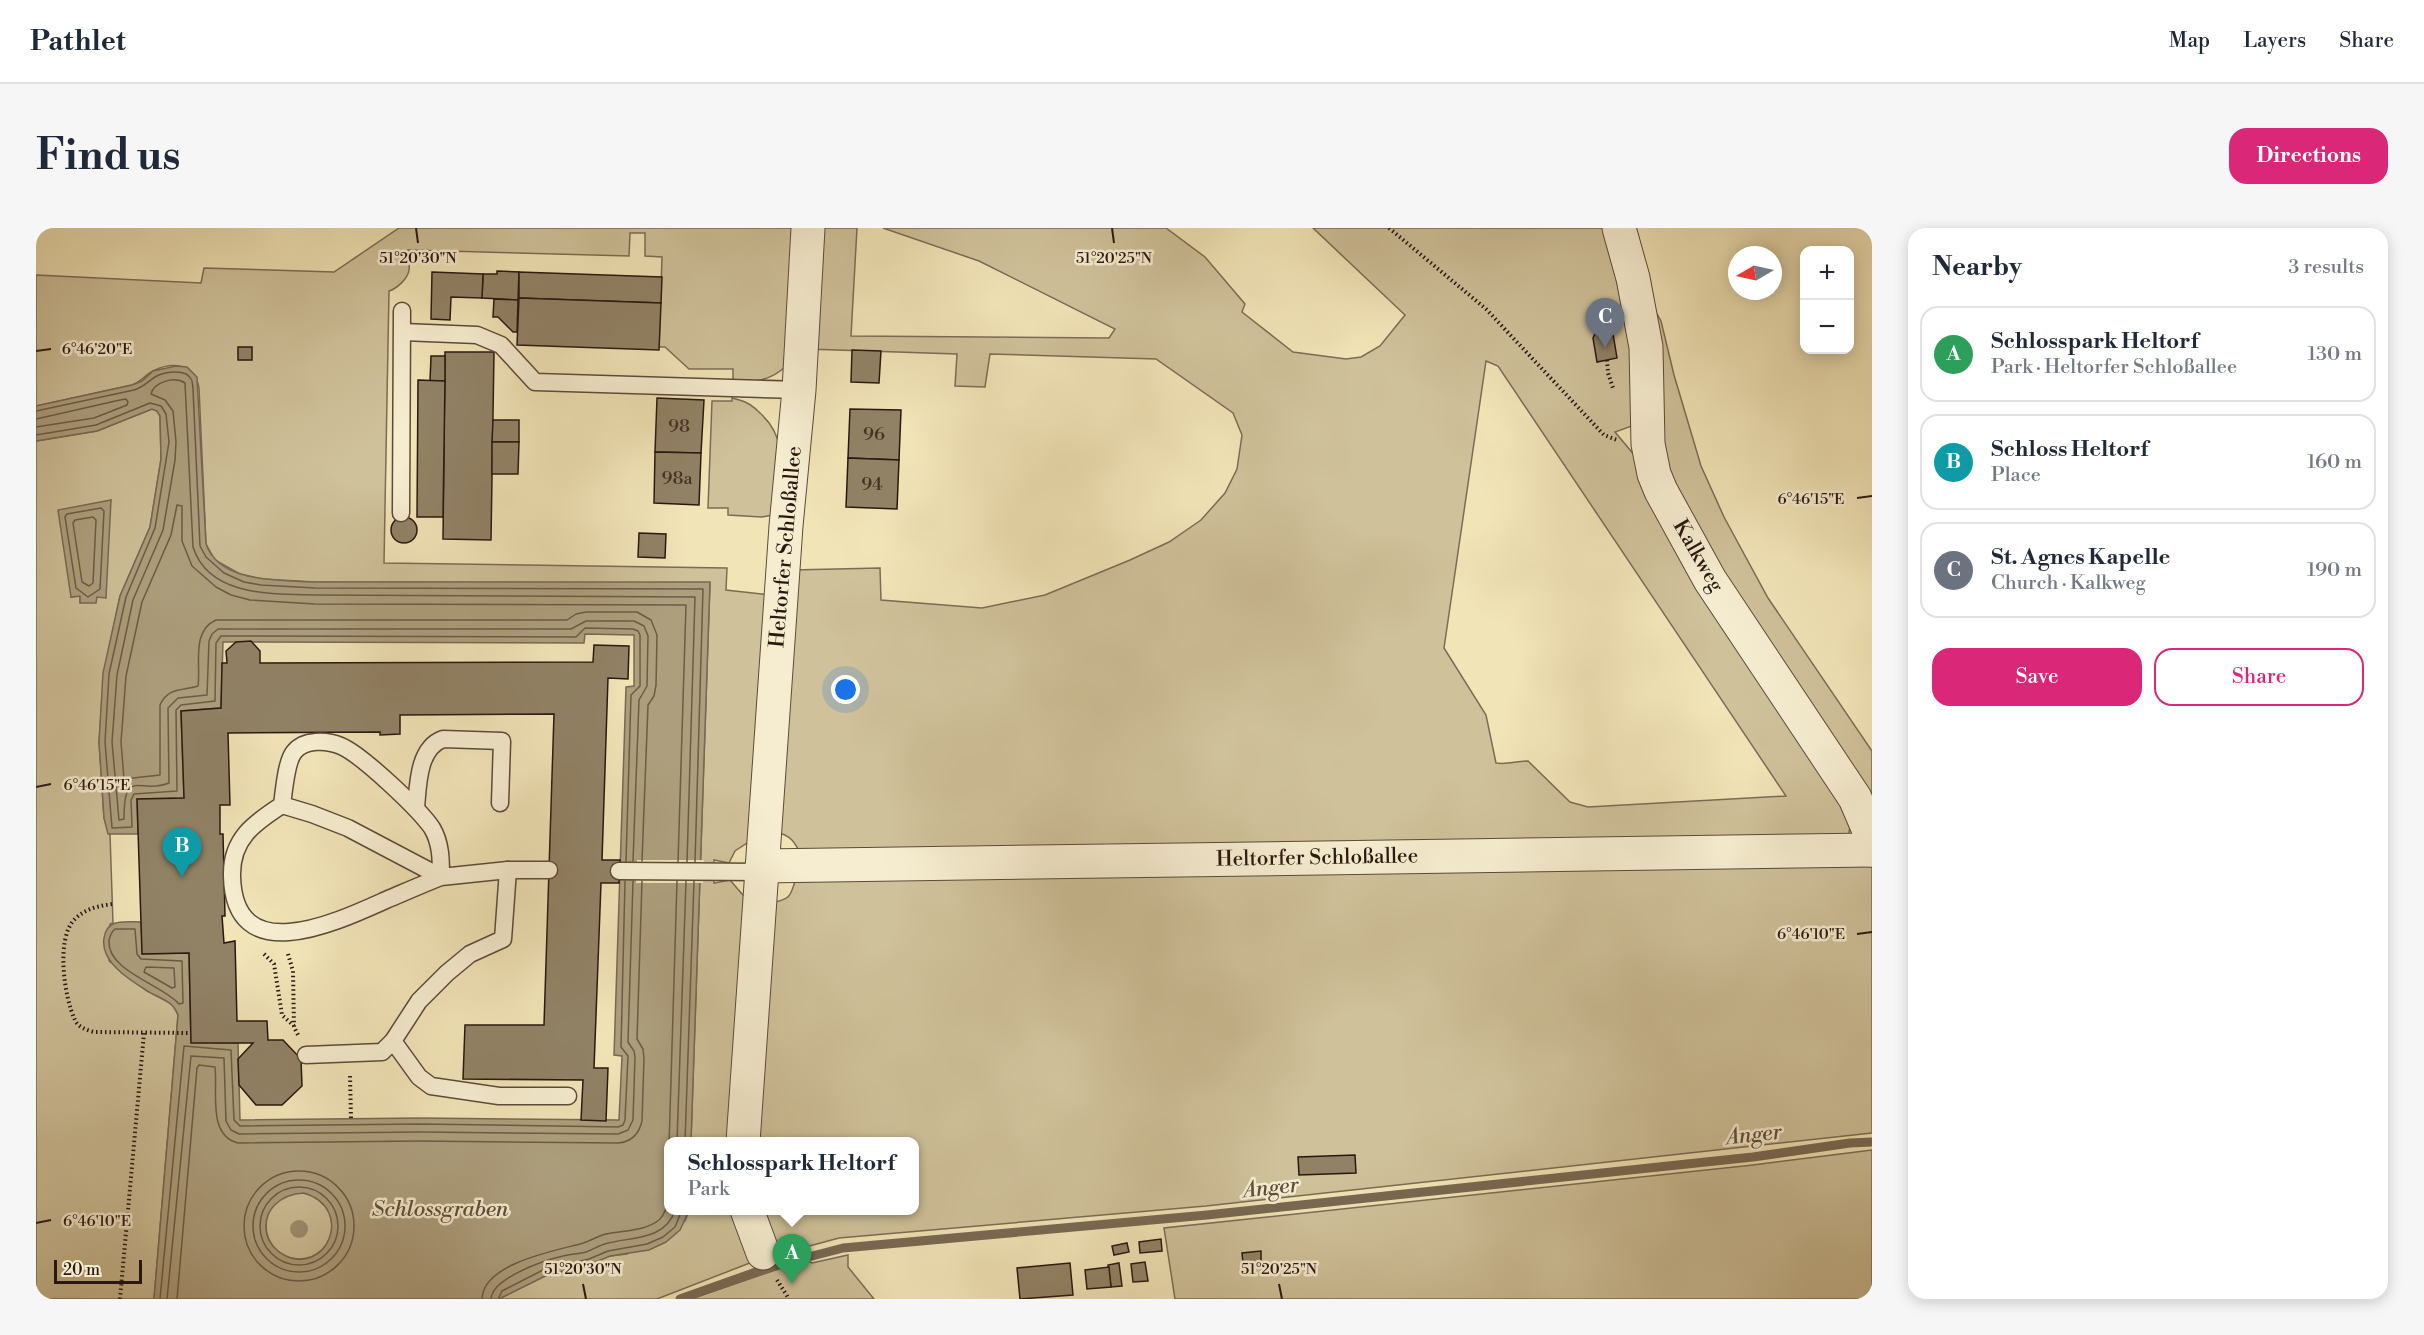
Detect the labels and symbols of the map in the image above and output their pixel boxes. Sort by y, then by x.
north arrow [1728,246,1782,300]
text: 51°20'30"N [379,249,457,268]
text: 51°20'25"N [1076,249,1152,268]
pin: C [1586,298,1624,348]
text: 6°46'20"E [62,340,132,359]
house number: 98 [668,415,690,438]
house number: 96 [863,423,885,446]
street label: Heltorfer Schloßallee [764,445,808,649]
house number: 98a [661,467,693,490]
house number: 94 [861,473,883,496]
text: 6°46'15"E [1778,490,1844,509]
street label: Kalkweg [1667,515,1729,597]
your location [831,675,860,704]
text: 6°46'15"E [64,776,130,795]
pin: B [162,828,202,877]
street label: Heltorfer Schloßallee [1216,843,1418,873]
text: 6°46'10"E [1777,925,1845,944]
water label: Anger [1723,1119,1784,1152]
water label: Anger [1240,1172,1301,1205]
water label: Schlossgraben [372,1196,509,1223]
text: 6°46'10"E [63,1212,131,1231]
pin: A [772,1234,812,1284]
scale bar [54,1257,142,1284]
text: 51°20'30"N [544,1260,622,1279]
text: 51°20'25"N [1241,1260,1317,1279]

